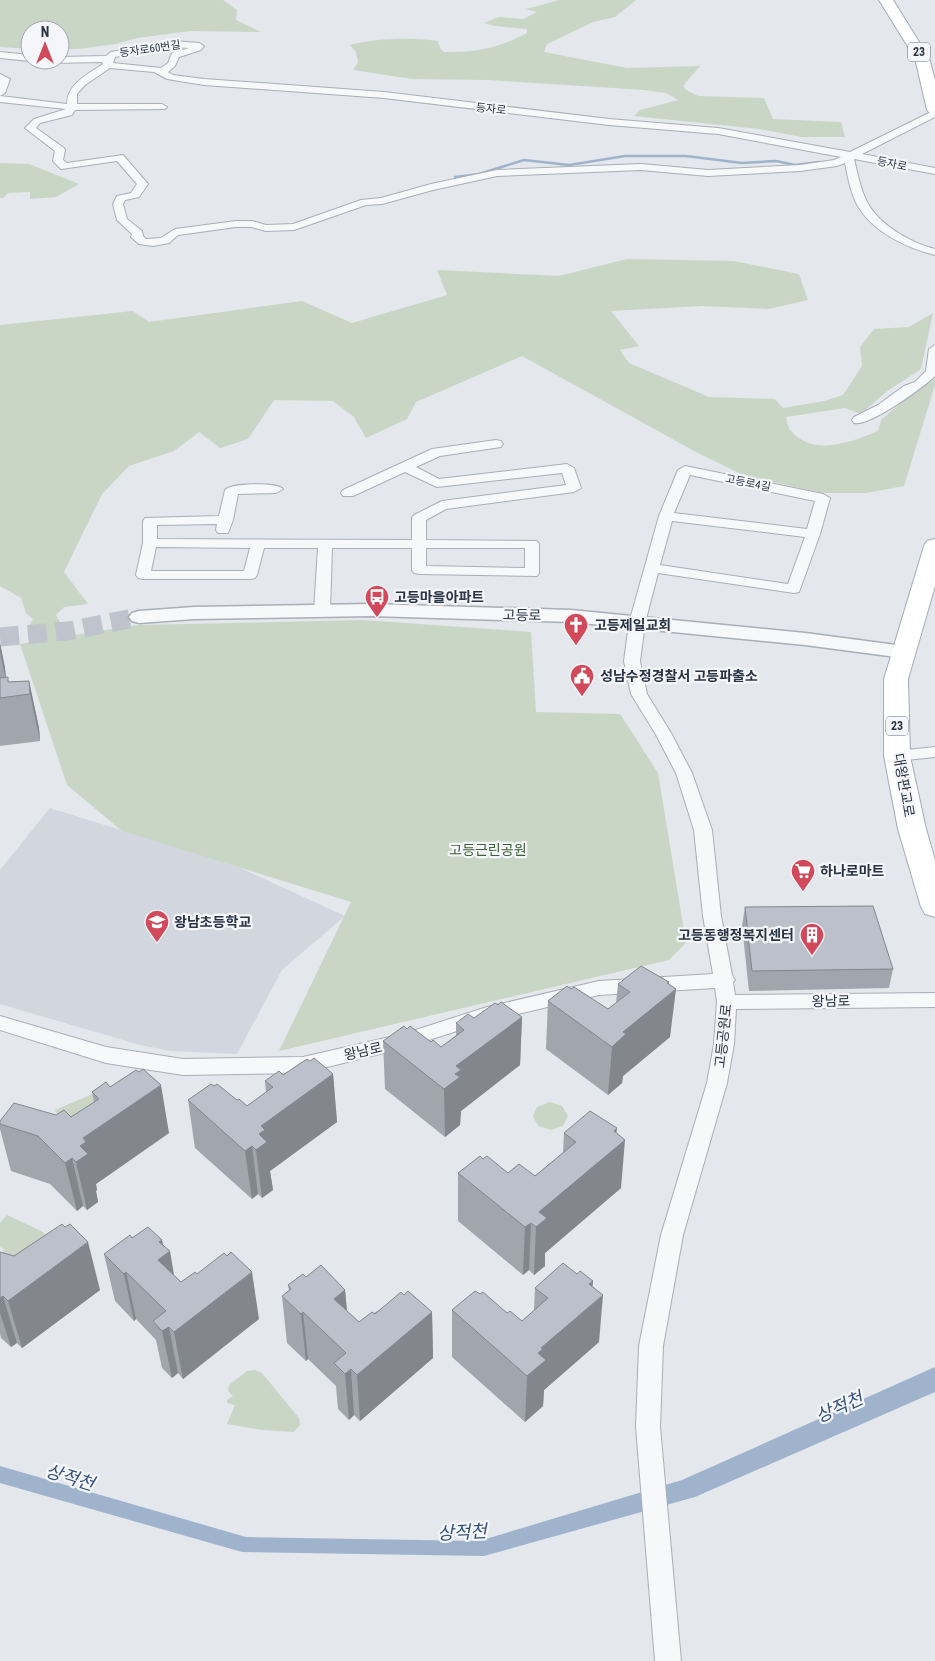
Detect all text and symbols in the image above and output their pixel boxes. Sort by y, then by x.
north arrow [20,20,70,70]
text: N [41,24,49,40]
street label: 등자로60번길 [119,38,181,60]
road number: 23 [908,42,930,62]
street label: 등자로 [475,101,507,117]
street label: 등자로 [876,155,908,173]
street label: 고등로4길 [724,472,772,494]
bus stop icon: 고등마을아파트 [364,584,390,618]
place label: 고등마을아파트 [394,589,484,605]
street label: 고등로 [503,607,542,623]
church icon: 고등제일교회 [563,612,589,646]
place label: 고등제일교회 [594,617,671,633]
public building icon: 성남수정경찰서 고등파출소 [569,663,595,697]
place label: 성남수정경찰서 고등파출소 [600,668,758,684]
road number: 23 [886,716,908,736]
street label: 대왕판교로 [891,752,917,818]
park label: 고등근린공원 [449,842,527,858]
supermarket icon: 하나로마트 [790,858,816,892]
place label: 하나로마트 [820,863,885,879]
school or university icon: 왕남초등학교 [144,909,170,943]
place label: 왕남초등학교 [174,914,251,930]
building icon: 고등동행정복지센터 [799,922,825,956]
place label: 고등동행정복지센터 [678,927,794,943]
street label: 왕남로 [812,993,851,1009]
street label: 고등공원로 [712,1003,734,1069]
street label: 왕남로 [342,1039,384,1063]
water label: 상적천 [812,1386,868,1427]
water label: 상적천 [43,1460,99,1495]
water label: 상적천 [437,1520,490,1544]

